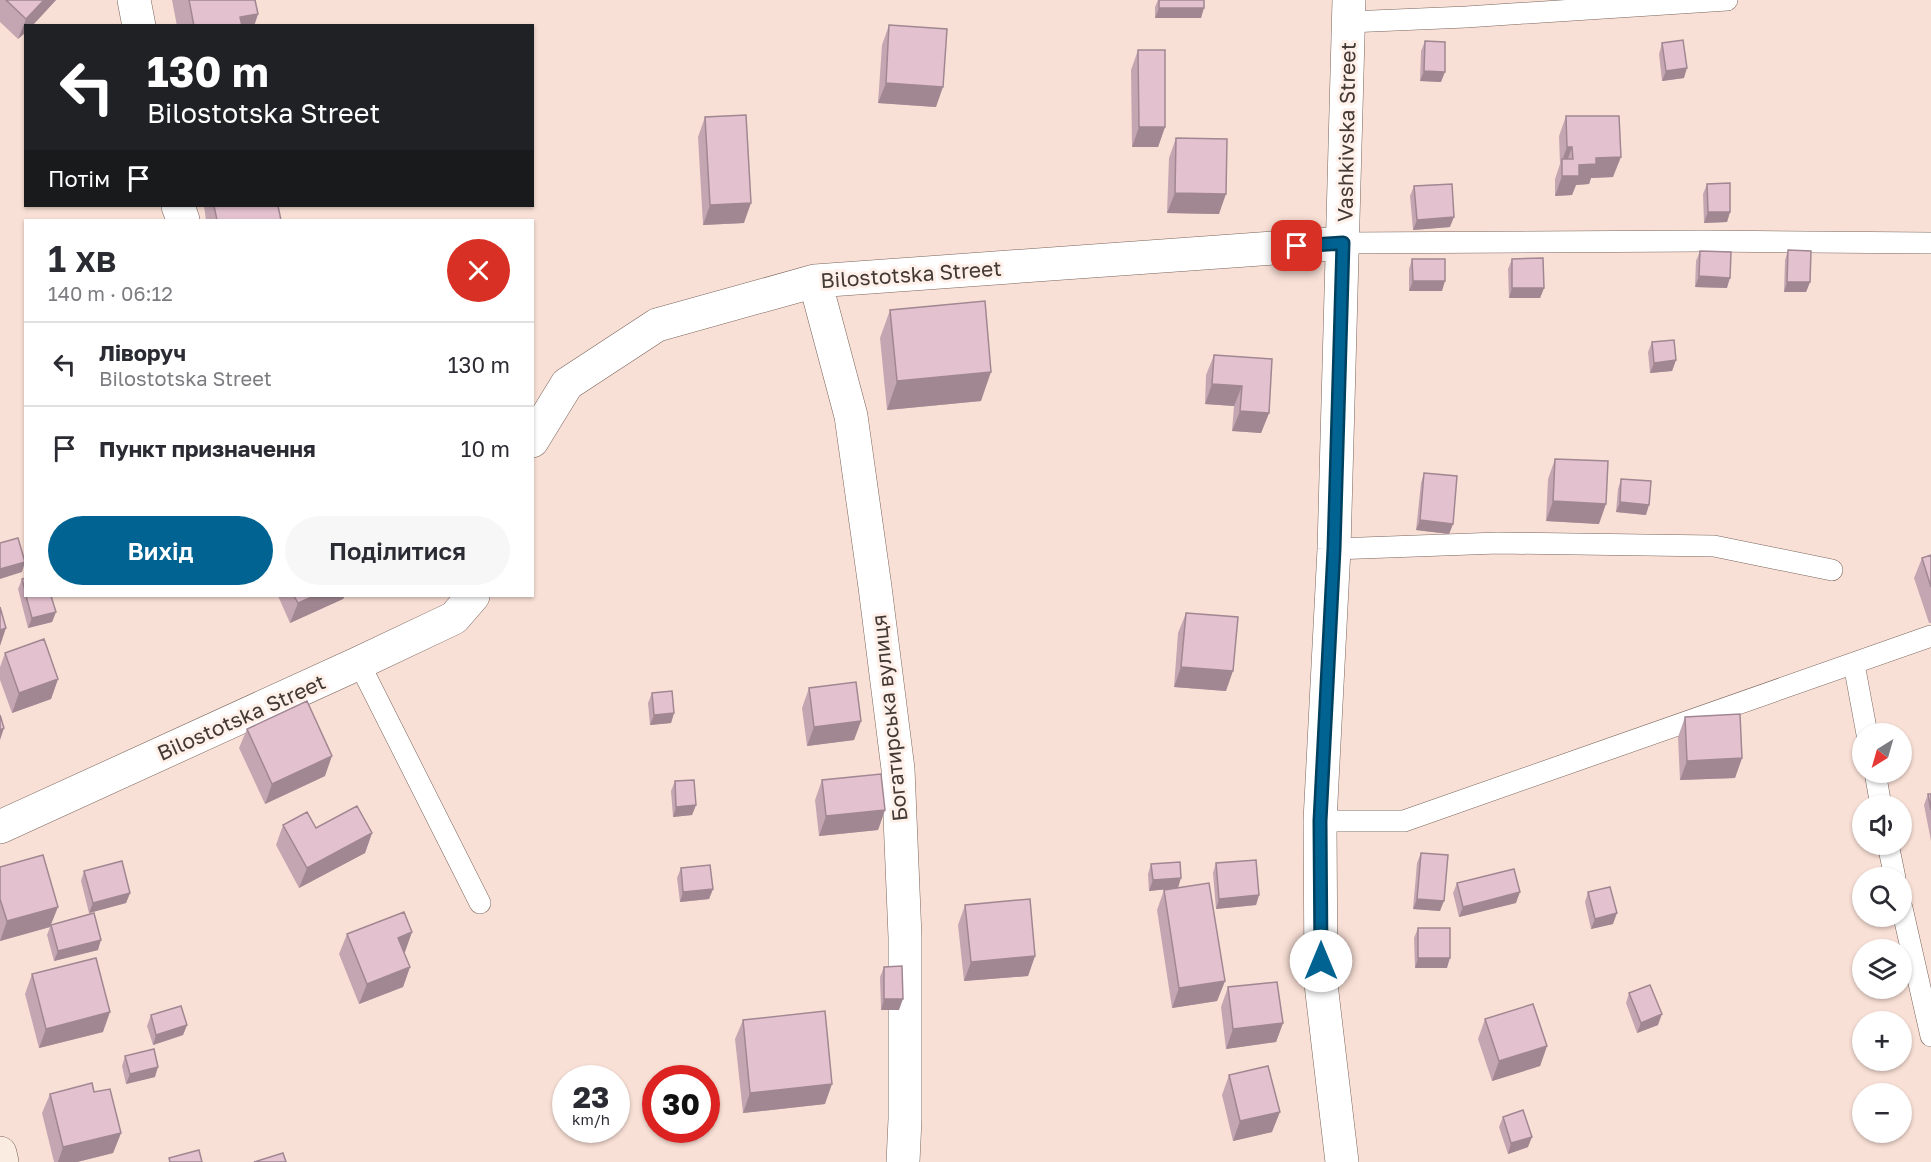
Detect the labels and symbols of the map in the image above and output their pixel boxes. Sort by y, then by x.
street label: Vashkivska Street [1331,42,1361,222]
pin [1271,220,1322,271]
street label: Bilostotska Street [820,255,1002,293]
street label: Богатирська вулиця [865,613,913,823]
street label: Bilostotska Street [153,668,329,766]
north arrow [1852,723,1912,783]
position arrow [1289,929,1353,993]
speed limit sign: 30 [642,1065,720,1143]

